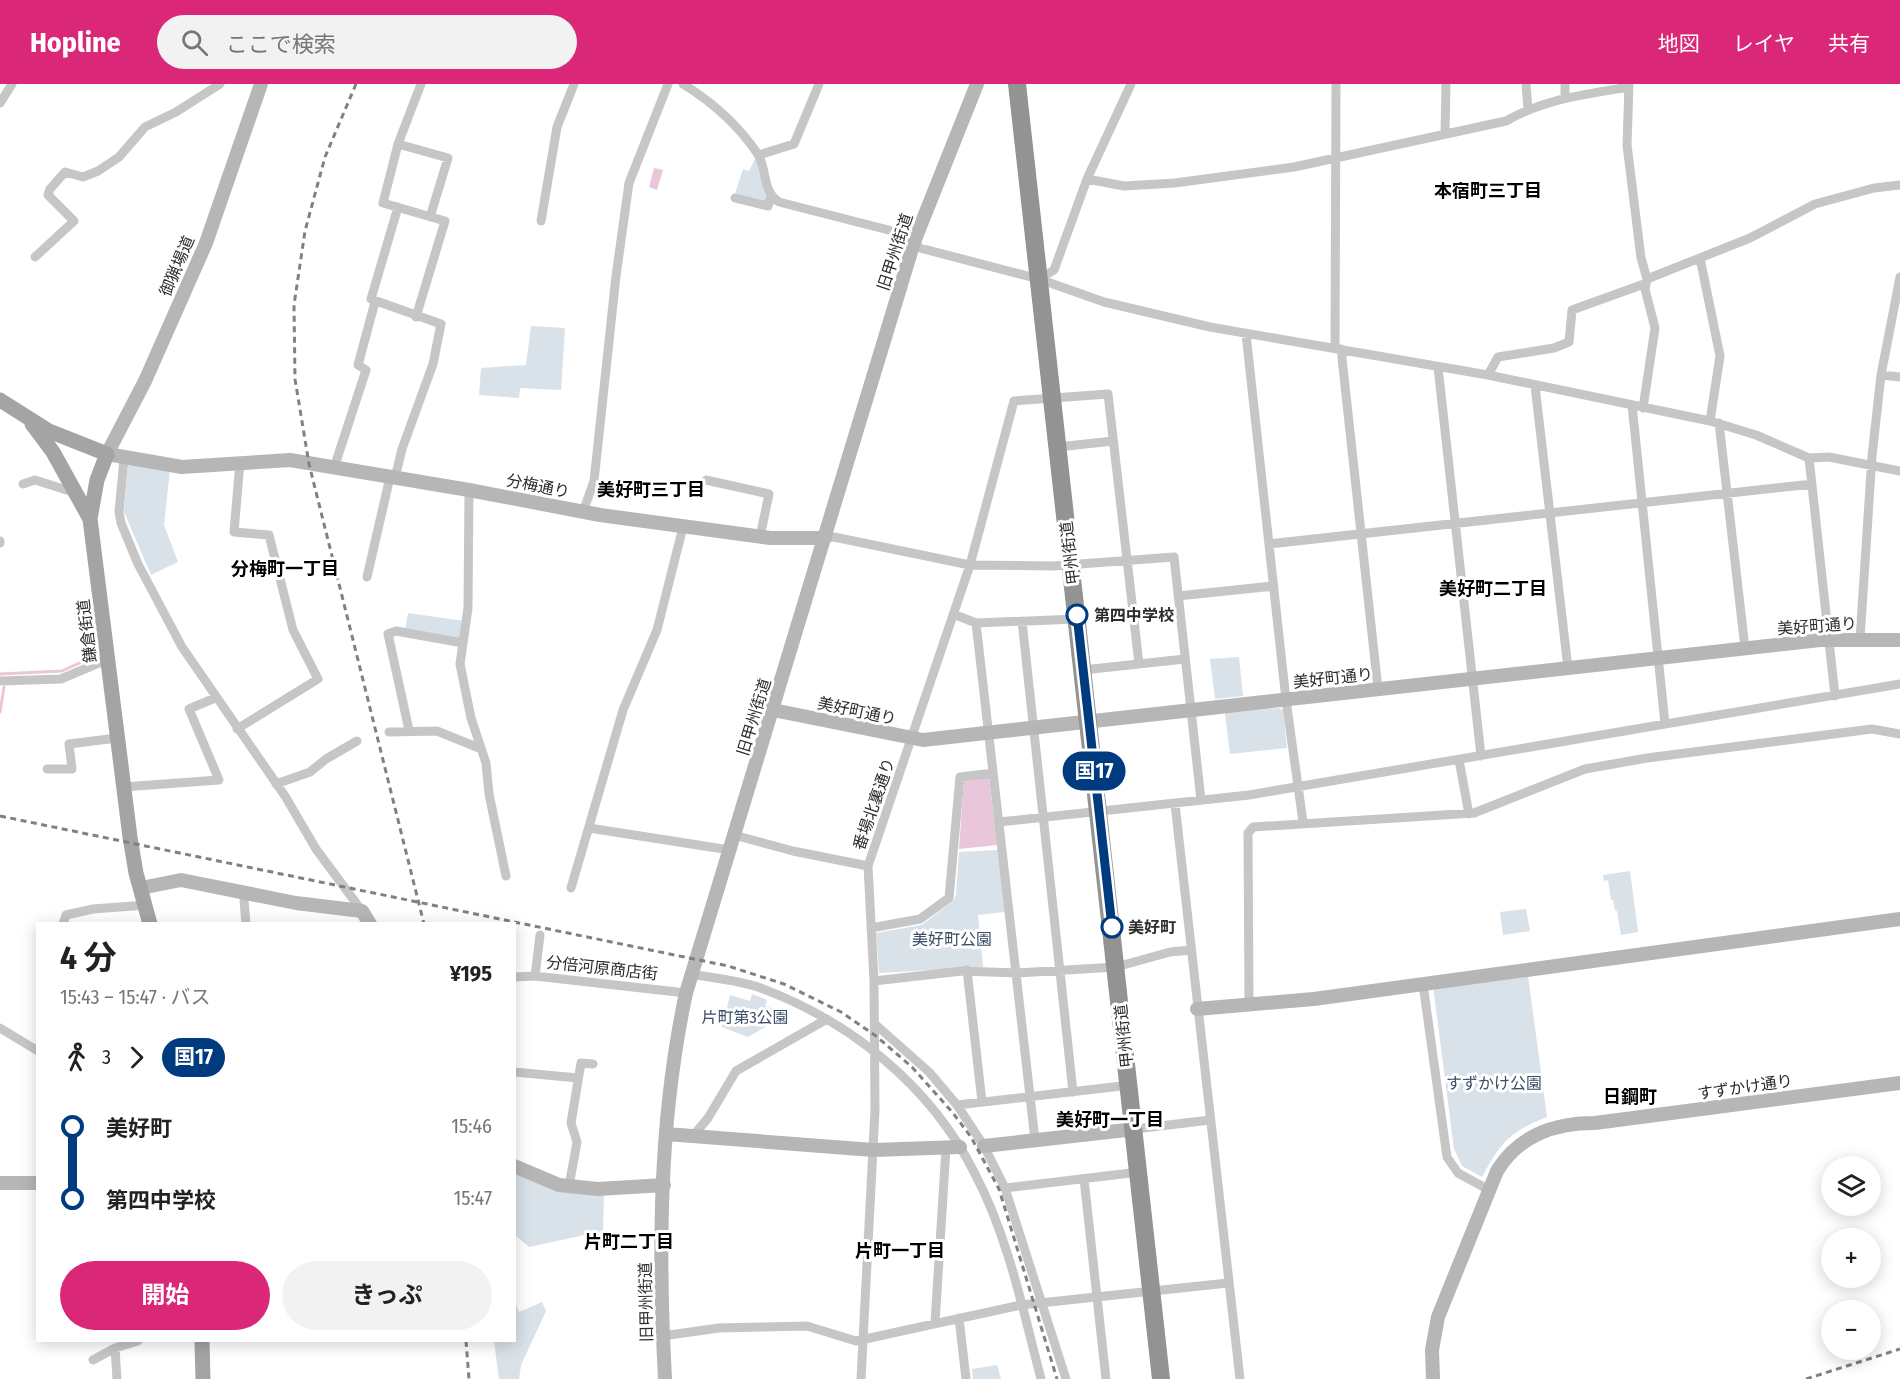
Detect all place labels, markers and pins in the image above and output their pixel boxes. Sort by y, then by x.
marker: 第四中学校 [1066,604,1088,626]
place label: 第四中学校 [1094,606,1174,625]
marker: 美好町 [1101,916,1123,938]
place label: 美好町 [1128,918,1176,937]

